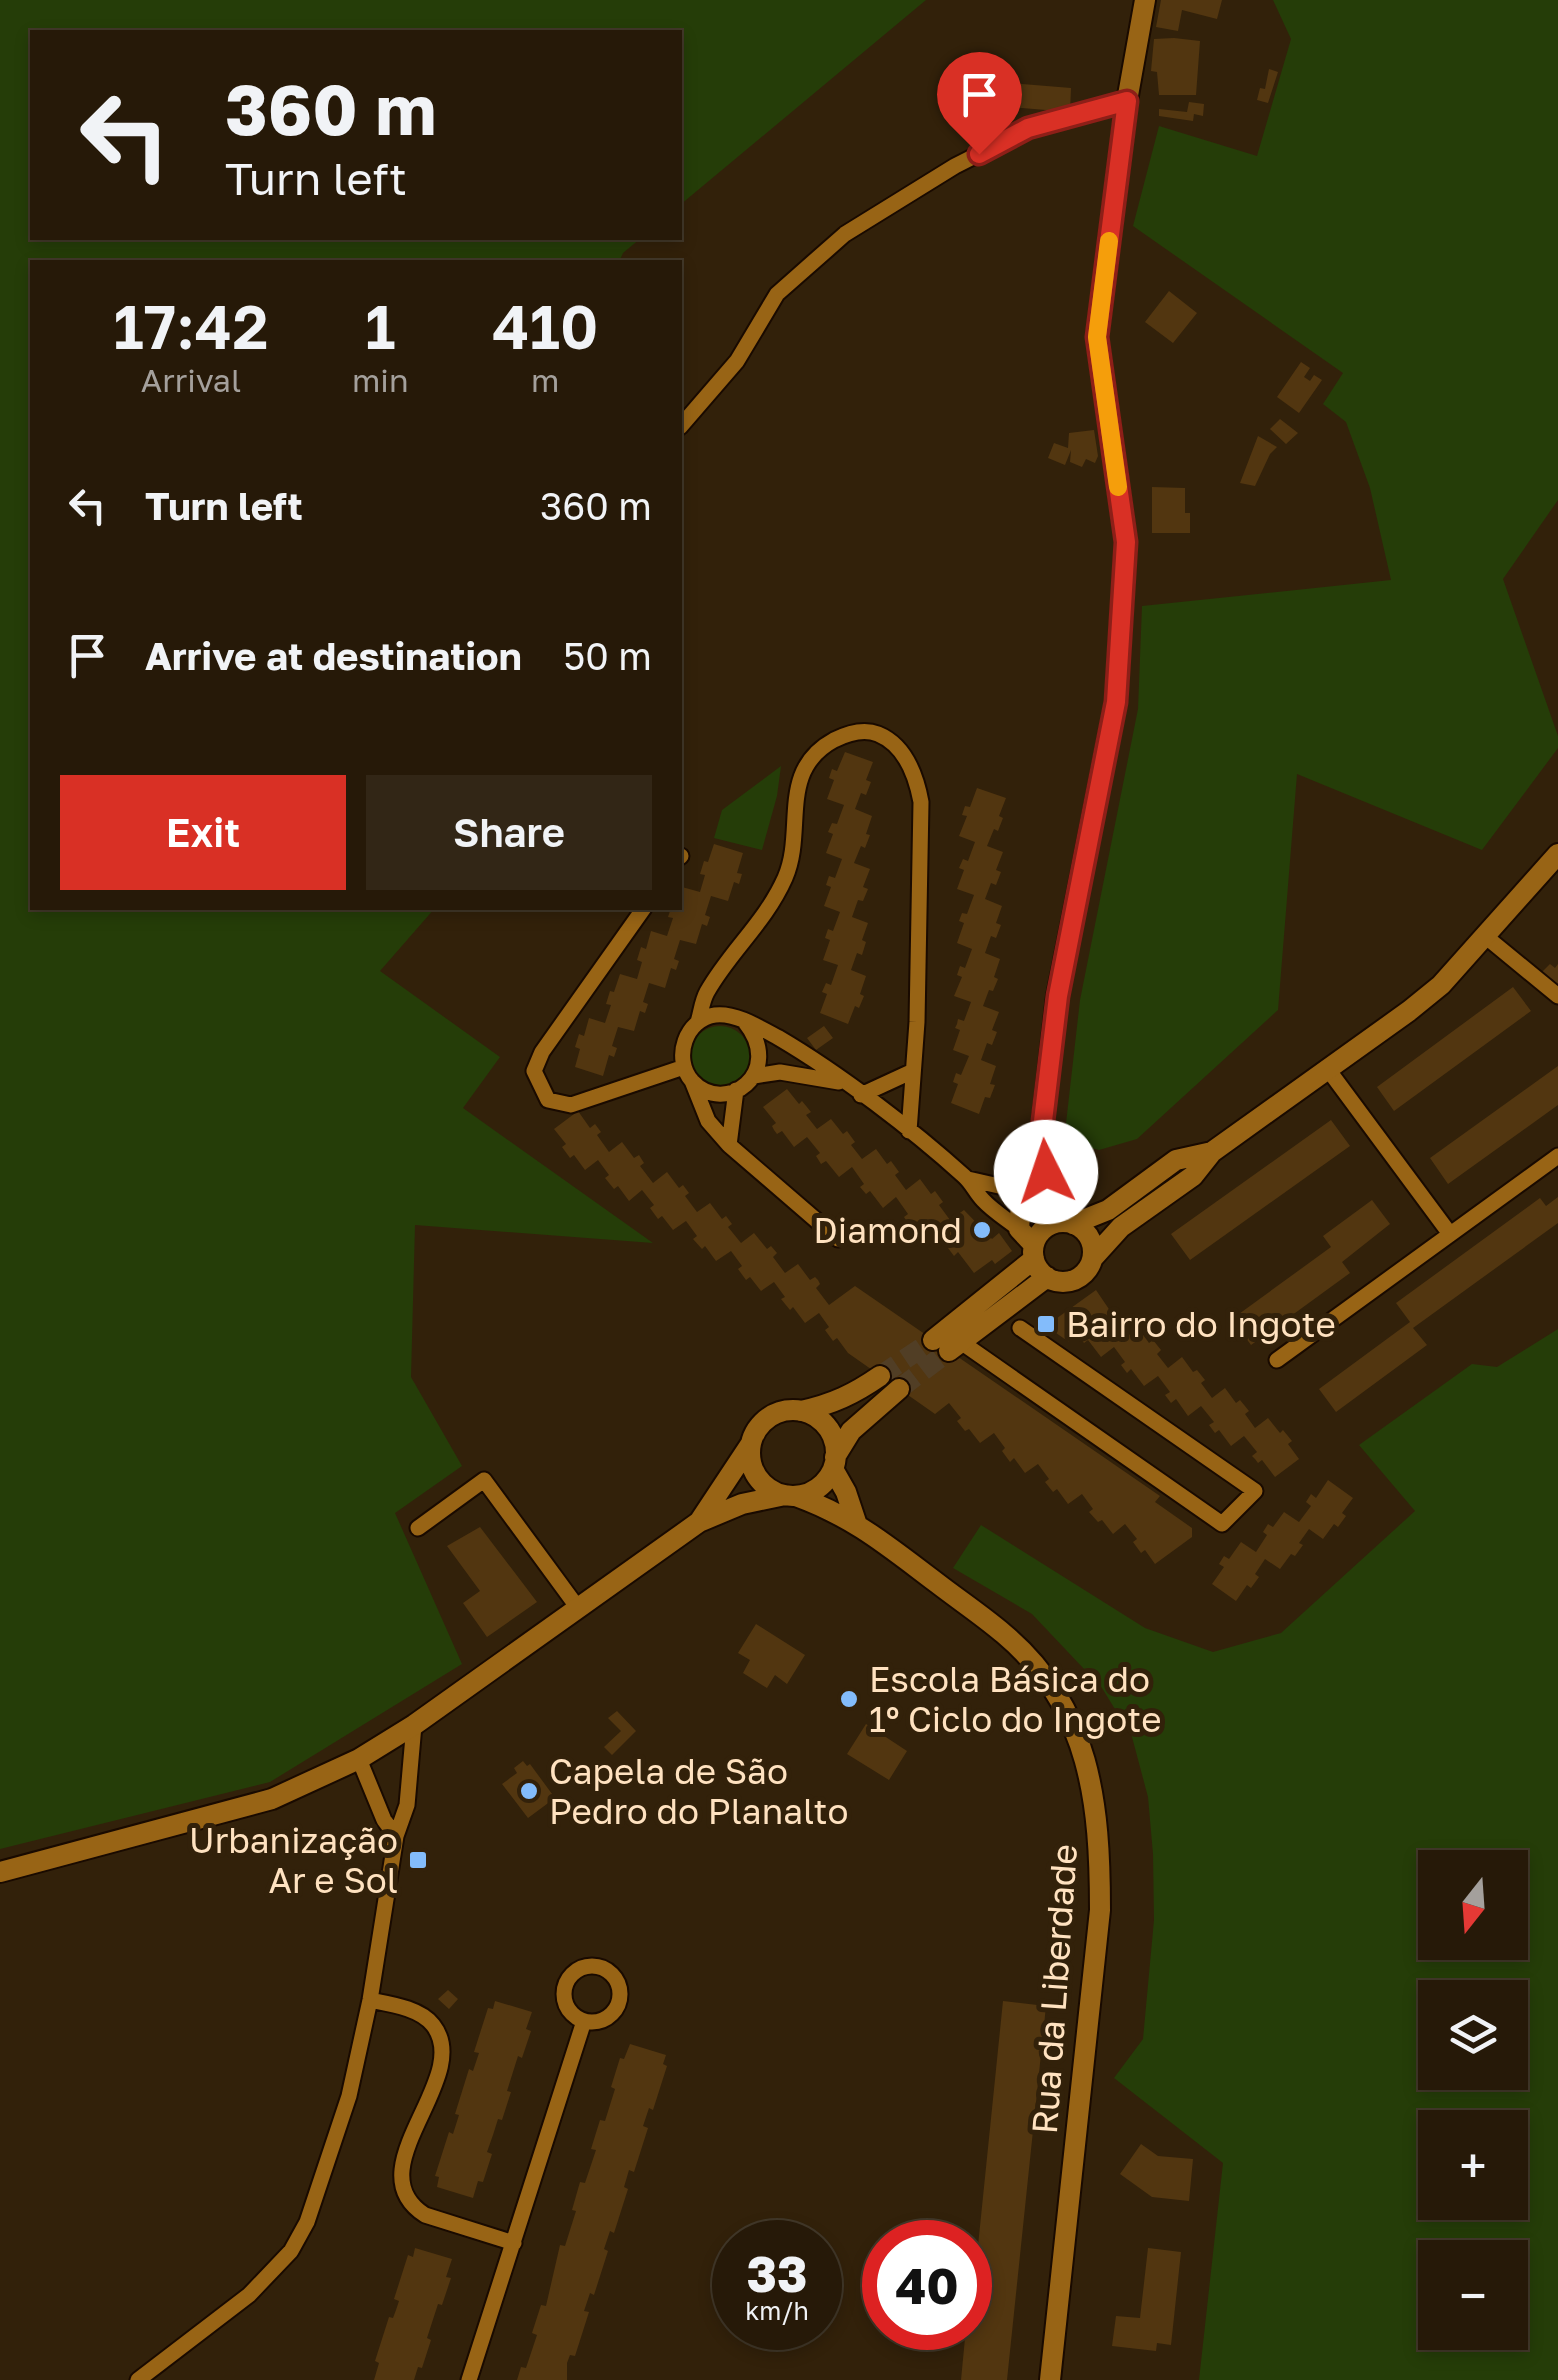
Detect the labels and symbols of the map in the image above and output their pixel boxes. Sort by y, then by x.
pin [937,52,1022,155]
position arrow [994,1120,1098,1224]
place label: Diamond [813,1209,962,1251]
marker: Diamond [971,1219,993,1241]
place label: Bairro do Ingote [1066,1303,1336,1345]
marker: Bairro do Ingote [1035,1313,1057,1335]
place label: Escola Básica do 1º Ciclo do Ingote [869,1658,1162,1740]
marker: Escola Básica do 1º Ciclo do Ingote [838,1688,860,1710]
place label: Capela de São Pedro do Planalto [549,1750,848,1832]
marker: Capela de São Pedro do Planalto [518,1780,540,1802]
place label: Urbanização Ar e Sol [189,1819,398,1901]
street label: Rua da Liberdade [1023,1843,1085,2135]
marker: Urbanização Ar e Sol [407,1849,429,1871]
north arrow [1418,1850,1528,1960]
speed limit sign: 40 [862,2220,992,2350]

